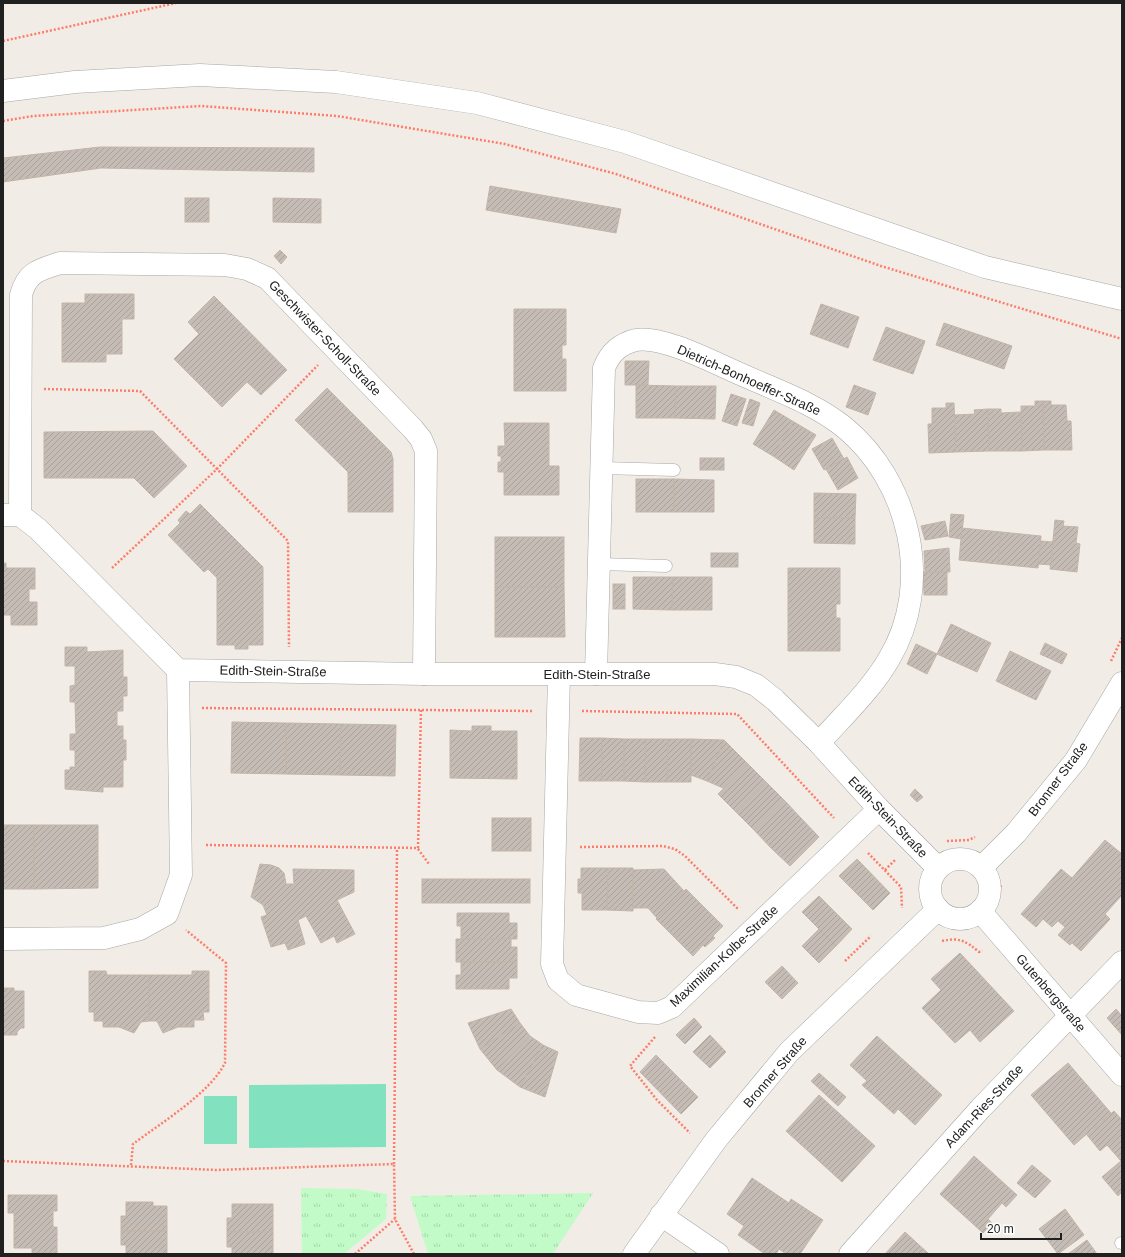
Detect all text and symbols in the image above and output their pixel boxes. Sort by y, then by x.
street label: Geschwister-Scholl-Straße [266,277,384,399]
street label: Dietrich-Bonhoeffer-Straße [675,342,823,418]
street label: Edith-Stein-Straße [219,663,327,679]
street label: Edith-Stein-Straße [544,667,650,682]
street label: Bronner Straße [1025,739,1091,819]
street label: Edith-Stein-Straße [845,773,931,861]
street label: Maximilian-Kolbe-Straße [667,902,781,1010]
street label: Gutenbergstraße [1013,951,1089,1035]
street label: Bronner Straße [740,1034,810,1110]
street label: Adam-Ries-Straße [942,1062,1026,1150]
scale bar [981,1215,1061,1241]
text: 20 m [987,1222,1014,1236]

